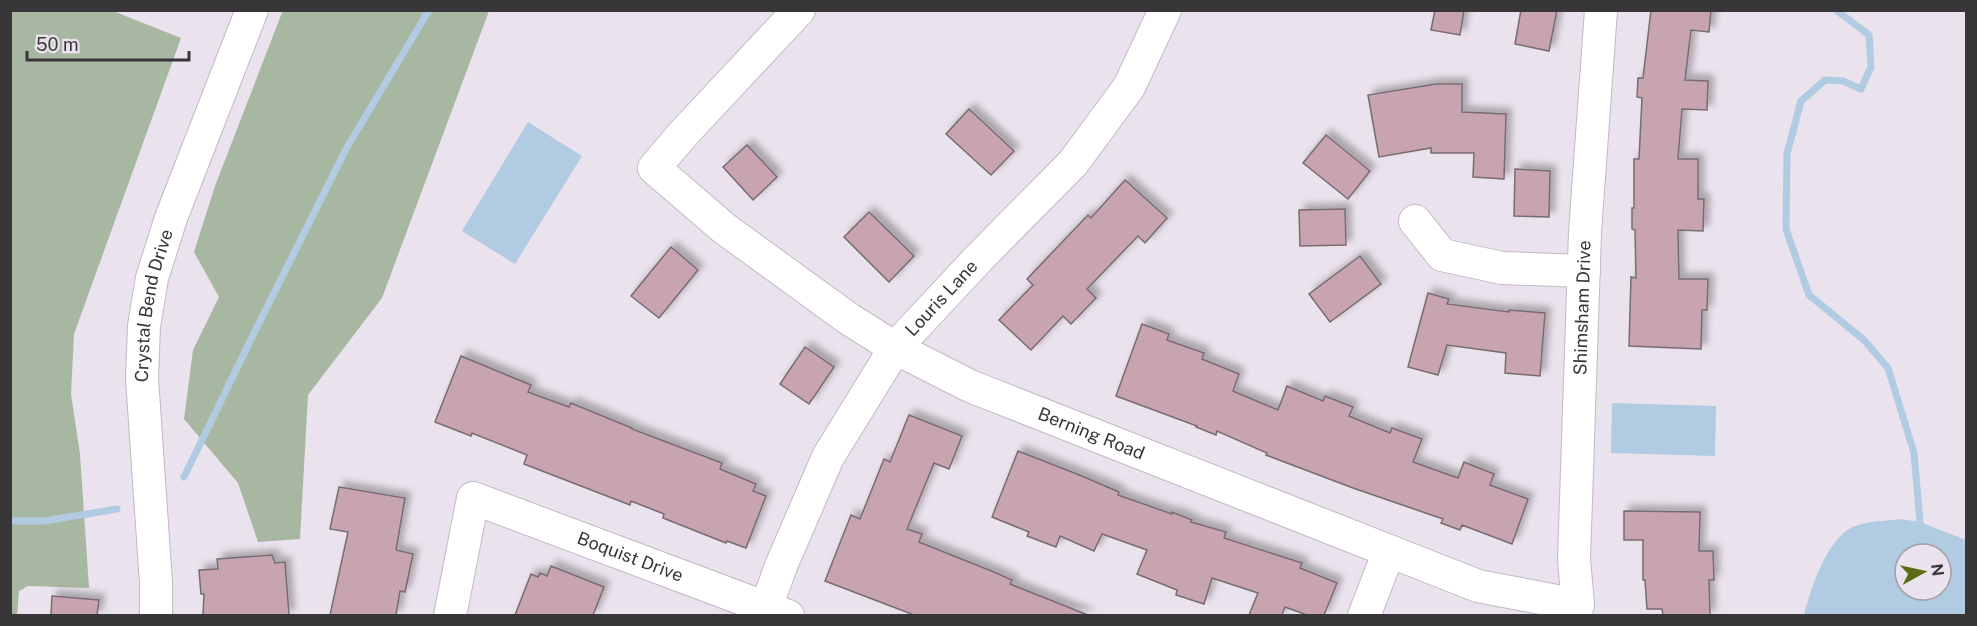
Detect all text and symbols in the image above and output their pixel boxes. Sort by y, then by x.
scale bar [27,24,189,62]
text: 50 m [36,34,79,55]
street label: Crystal Bend Drive [131,226,177,383]
street label: Shimsham Drive [1569,240,1595,376]
street label: Louris Lane [901,255,982,340]
street label: Berning Road [1035,403,1148,464]
street label: Boquist Drive [574,527,686,586]
north arrow [1893,542,1953,602]
text: N [1927,562,1948,578]

